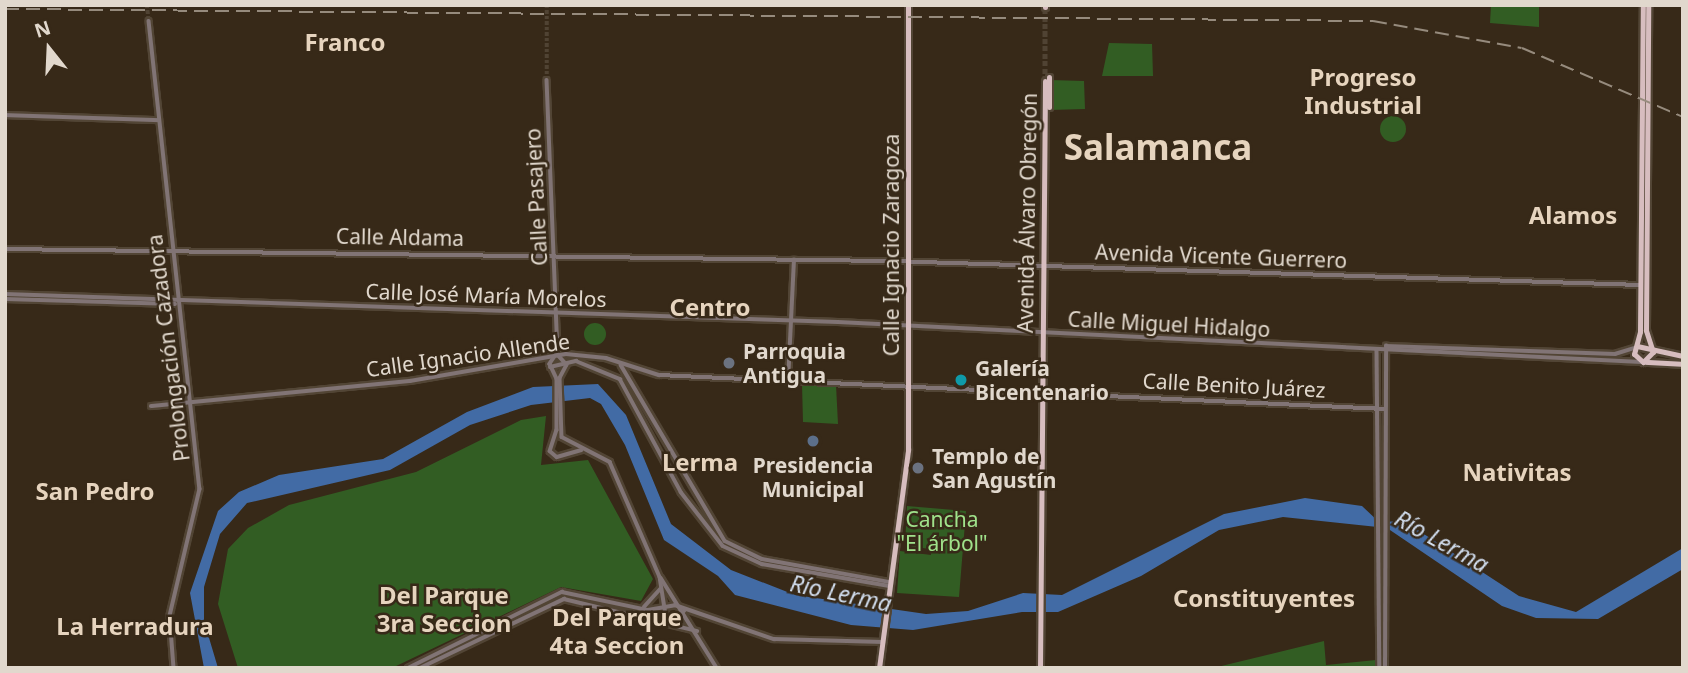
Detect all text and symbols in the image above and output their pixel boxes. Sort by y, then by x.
north arrow [14,14,84,84]
text: N [31,14,54,44]
district label: Franco [305,28,385,56]
district label: Progreso Industrial [1304,63,1422,119]
street label: Avenida Álvaro Obregón [1012,93,1042,333]
district label: Salamanca [1064,126,1252,168]
street label: Calle Pasajero [520,128,552,266]
street label: Calle Ignacio Zaragoza [878,134,904,356]
district label: Alamos [1529,201,1617,229]
street label: Calle Aldama [336,223,464,251]
street label: Prolongación Cazadora [142,233,194,463]
street label: Avenida Vicente Guerrero [1095,239,1347,273]
street label: Calle José María Morelos [365,278,607,312]
district label: Centro [670,293,750,321]
street label: Calle Miguel Hidalgo [1067,306,1271,342]
street label: Calle Ignacio Allende [365,328,571,382]
place label: Parroquia Antigua [743,338,846,388]
marker: Parroquia Antigua [721,355,737,371]
place label: Galería Bicentenario [975,355,1109,405]
street label: Calle Benito Juárez [1142,368,1326,402]
marker: Galería Bicentenario [953,372,969,388]
marker: Presidencia Municipal [805,433,821,449]
place label: Templo de San Agustín [932,443,1056,493]
district label: Lerma [662,448,738,476]
place label: Presidencia Municipal [753,452,873,502]
district label: Nativitas [1462,458,1572,486]
marker: Templo de San Agustín [910,460,926,476]
district label: San Pedro [35,477,155,505]
water label: Río Lerma [1390,504,1494,578]
park label: Cancha "El árbol" [896,506,988,556]
water label: Río Lerma [788,569,894,617]
district label: Del Parque 3ra Seccion [377,581,511,637]
district label: Constituyentes [1173,584,1355,612]
district label: Del Parque 4ta Seccion [550,603,684,659]
district label: La Herradura [56,612,214,640]

